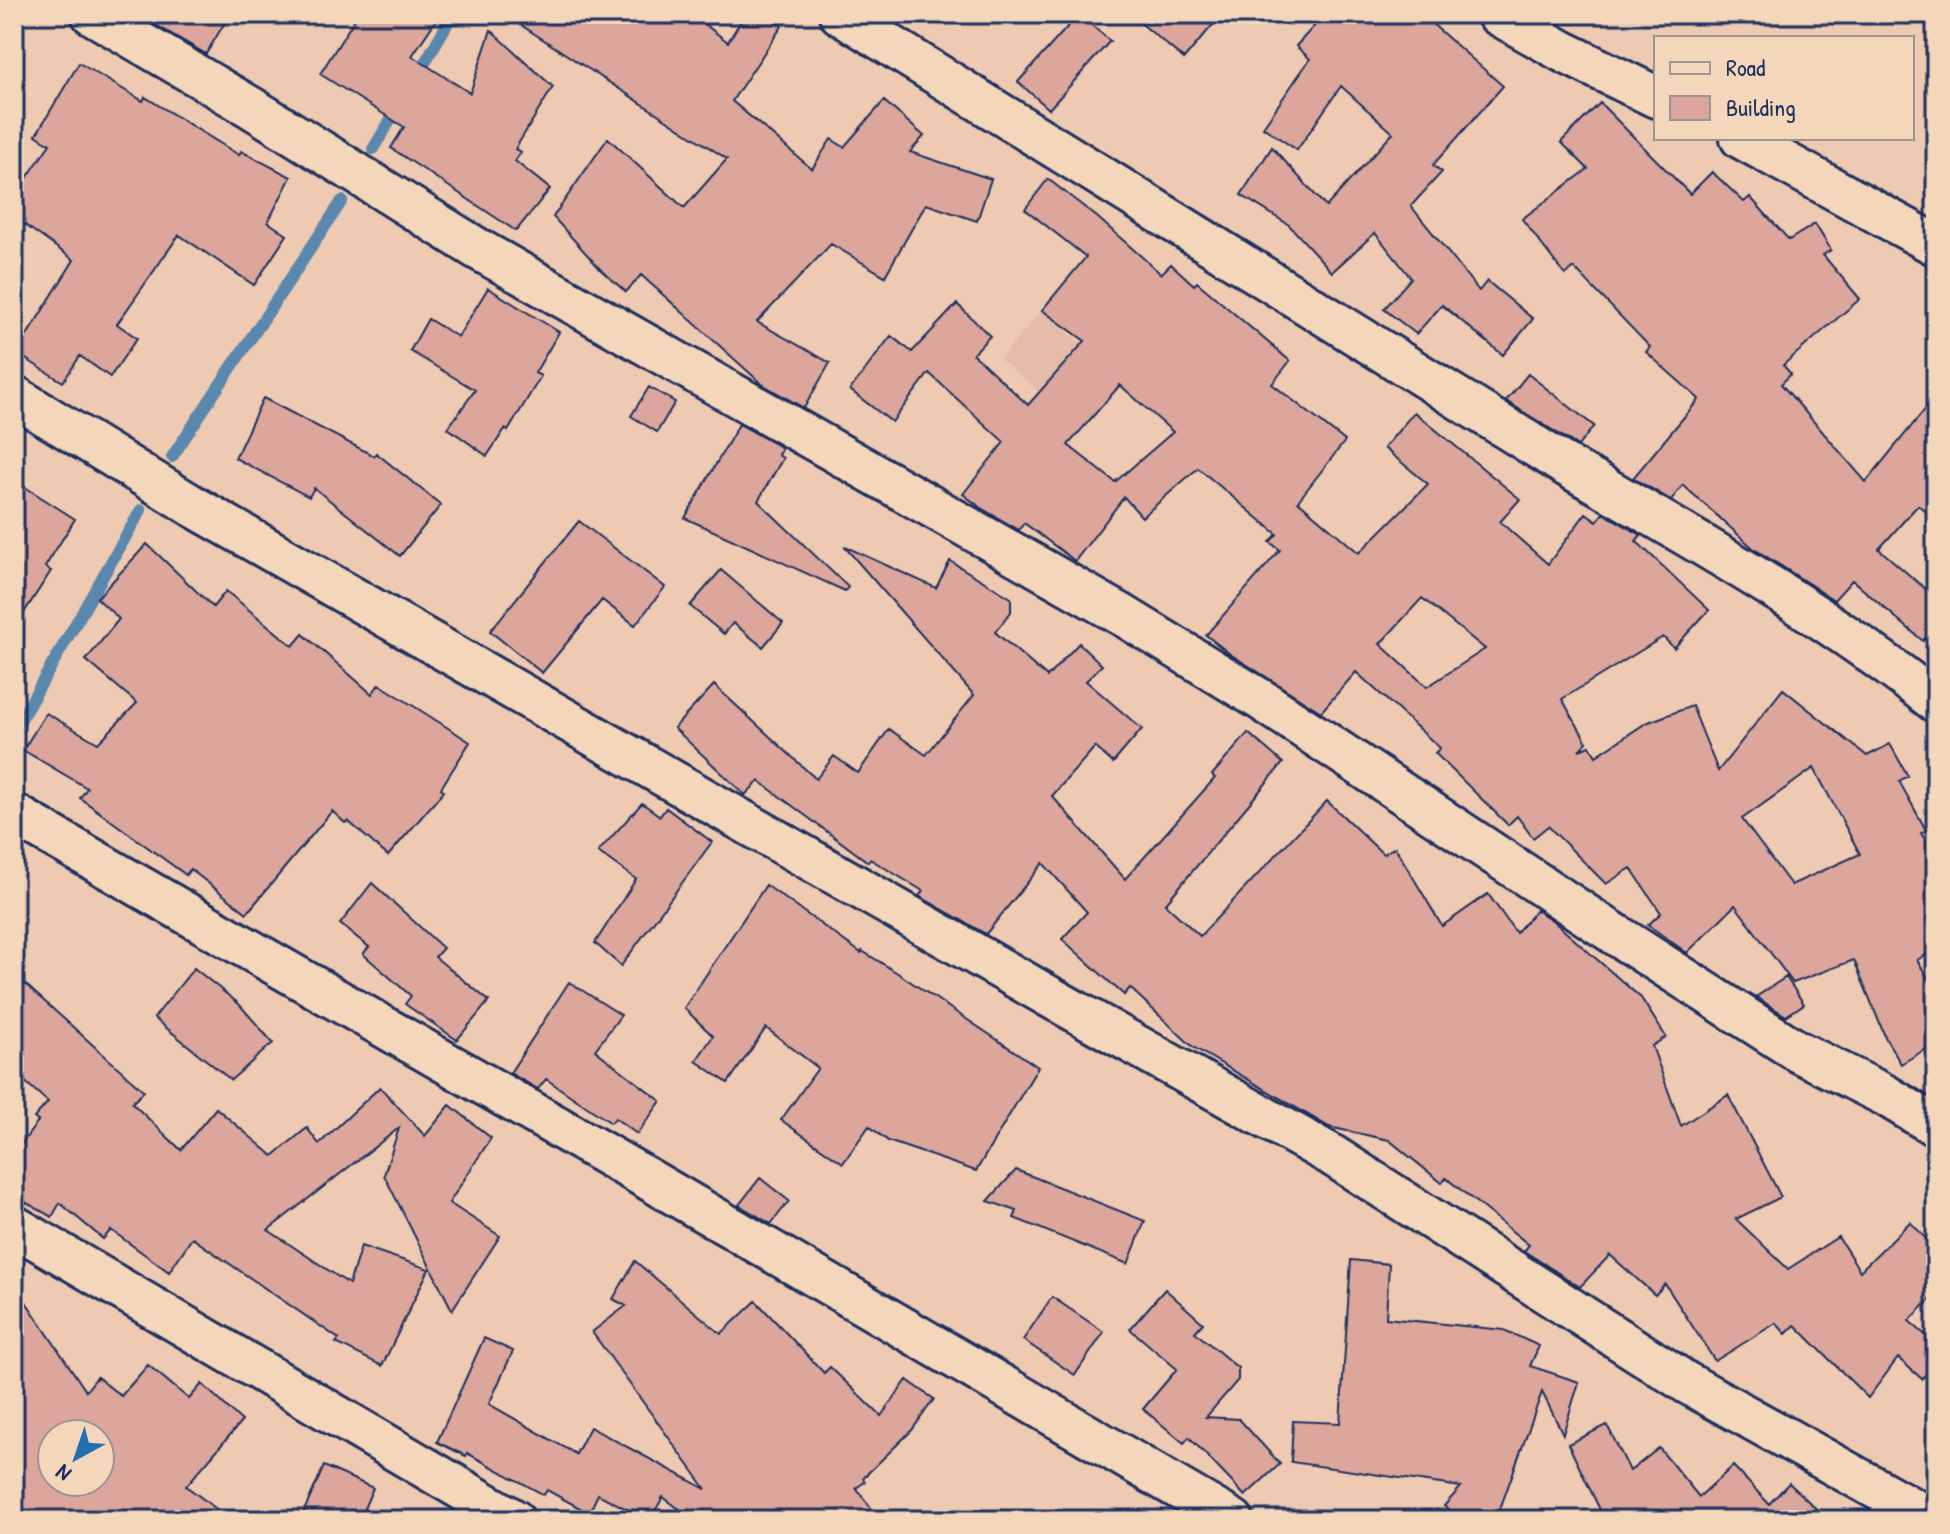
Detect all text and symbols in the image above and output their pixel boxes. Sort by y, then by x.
legend [1654,36,1914,140]
text: Road [1726,51,1765,83]
text: Building [1726,91,1796,123]
north arrow [36,1418,116,1498]
text: N [49,1458,77,1489]

